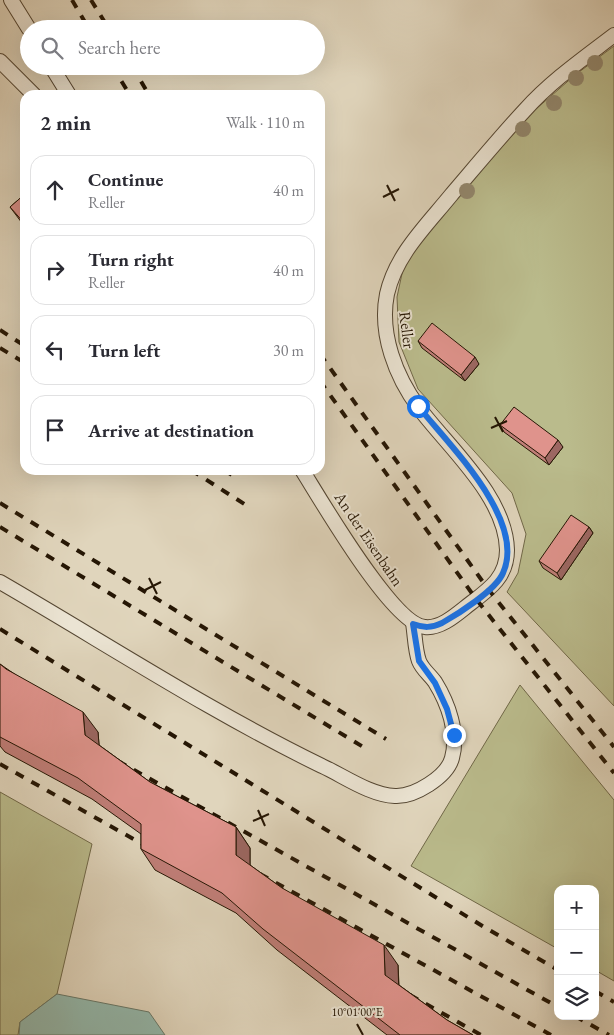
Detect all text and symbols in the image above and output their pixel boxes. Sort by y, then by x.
search box [20,20,325,75]
icon: search [38,34,66,62]
text: Search here [78,35,160,60]
text: 2 min [40,109,91,136]
text: Walk · 110 m [226,112,305,133]
text: Continue [88,167,163,192]
icon: ahead [41,176,69,204]
text: 40 m [273,180,304,201]
text: Reller [88,192,125,213]
text: Turn right [88,247,174,272]
icon: right [41,256,69,284]
text: 40 m [273,260,304,281]
text: Reller [88,272,125,293]
street label: Reller [394,310,420,350]
icon: left [41,336,69,364]
text: Turn left [88,338,160,363]
text: 30 m [273,340,304,361]
route start [407,395,430,418]
icon: arrive [41,416,69,444]
text: Arrive at destination [88,418,254,443]
street label: An der Eisenbahn [329,487,409,591]
route end [443,724,466,747]
map controls [554,885,599,1020]
button: + [554,885,599,930]
button: − [554,930,599,975]
button: layers [554,975,599,1020]
text: 10°01'00"E [331,1004,383,1020]

